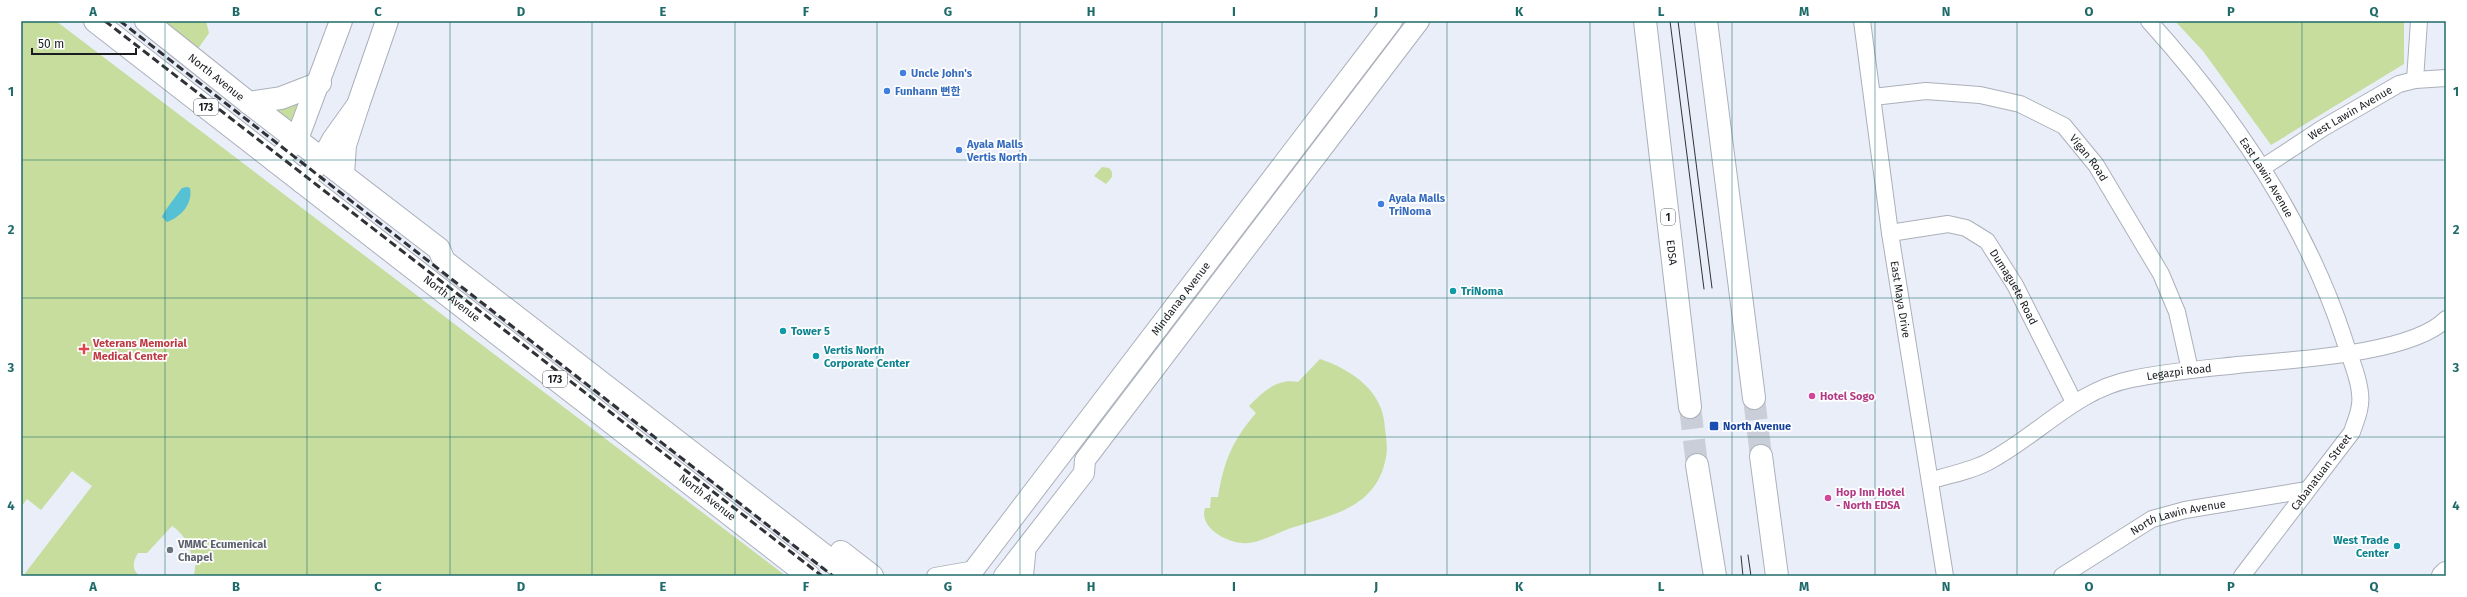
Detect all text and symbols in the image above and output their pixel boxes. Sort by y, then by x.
text: A [88,4,97,19]
text: B [232,4,240,19]
text: C [374,4,382,19]
text: D [517,4,526,19]
text: E [660,4,667,19]
text: F [803,4,810,19]
text: G [944,4,952,19]
text: H [1087,4,1095,19]
text: I [1232,4,1236,19]
text: J [1373,4,1378,19]
text: K [1515,4,1524,19]
text: L [1658,4,1665,19]
text: M [1799,4,1809,19]
text: N [1942,4,1950,19]
text: O [2085,4,2094,19]
text: P [2227,4,2235,19]
text: Q [2370,4,2380,19]
scale bar [32,30,136,56]
text: 50 m [38,37,64,51]
street label: North Avenue [185,51,247,104]
place label: Uncle John's [911,67,973,80]
marker: Uncle John's [898,68,908,78]
street label: West Lawin Avenue [2306,83,2395,143]
text: 1 [8,84,14,99]
text: 1 [2453,84,2459,99]
place label: Funhann 뻔한 [895,85,961,98]
marker: Funhann 뻔한 [882,86,892,96]
road number: 173 [194,99,218,115]
street label: Vigan Road [2067,132,2110,184]
street label: East Lawin Avenue [2236,135,2296,220]
place label: Ayala Malls Vertis North [966,138,1027,164]
marker: Ayala Malls Vertis North [954,145,964,155]
place label: Ayala Malls TriNoma [1388,192,1446,218]
marker: Ayala Malls TriNoma [1376,199,1386,209]
road number: 1 [1661,209,1675,225]
text: 2 [8,222,15,237]
text: 2 [2453,222,2460,237]
street label: EDSA [1664,239,1679,266]
street label: Dumaguete Road [1987,247,2040,327]
street label: Mindanao Avenue [1149,259,1213,338]
street label: East Maya Drive [1888,260,1913,339]
street label: North Avenue [421,273,482,325]
place label: TriNoma [1461,285,1503,298]
marker: TriNoma [1448,286,1458,296]
place label: Tower 5 [791,325,830,338]
marker: Tower 5 [778,326,788,336]
place label: Veterans Memorial Medical Center [92,337,187,363]
marker: Veterans Memorial Medical Center [78,343,90,355]
place label: Vertis North Corporate Center [823,344,910,370]
marker: Vertis North Corporate Center [811,351,821,361]
text: 3 [7,360,15,375]
text: 3 [2452,360,2460,375]
street label: Legazpi Road [2146,362,2212,383]
road number: 173 [543,371,567,387]
place label: Hotel Sogo [1820,390,1875,403]
marker: Hotel Sogo [1807,391,1817,401]
marker: North Avenue [1708,420,1720,432]
place label: North Avenue [1723,420,1791,433]
street label: Cabanatuan Street [2288,431,2354,513]
street label: North Avenue [676,472,738,524]
place label: Hop Inn Hotel - North EDSA [1836,486,1905,512]
marker: Hop Inn Hotel - North EDSA [1823,493,1833,503]
street label: North Lawin Avenue [2128,497,2227,538]
text: 4 [7,498,15,513]
text: 4 [2452,498,2460,513]
place label: West Trade Center [2333,534,2390,560]
place label: VMMC Ecumenical Chapel [177,538,267,564]
marker: West Trade Center [2392,541,2402,551]
marker: VMMC Ecumenical Chapel [165,545,175,555]
text: A [88,579,97,594]
text: B [232,579,240,594]
text: C [374,579,382,594]
text: D [517,579,526,594]
text: E [660,579,667,594]
text: F [803,579,810,594]
text: G [944,579,952,594]
text: H [1087,579,1095,594]
text: I [1232,579,1236,594]
text: J [1373,579,1378,594]
text: K [1515,579,1524,594]
text: L [1658,579,1665,594]
text: M [1799,579,1809,594]
text: N [1942,579,1950,594]
text: O [2085,579,2094,594]
text: P [2227,579,2235,594]
text: Q [2370,579,2380,594]

